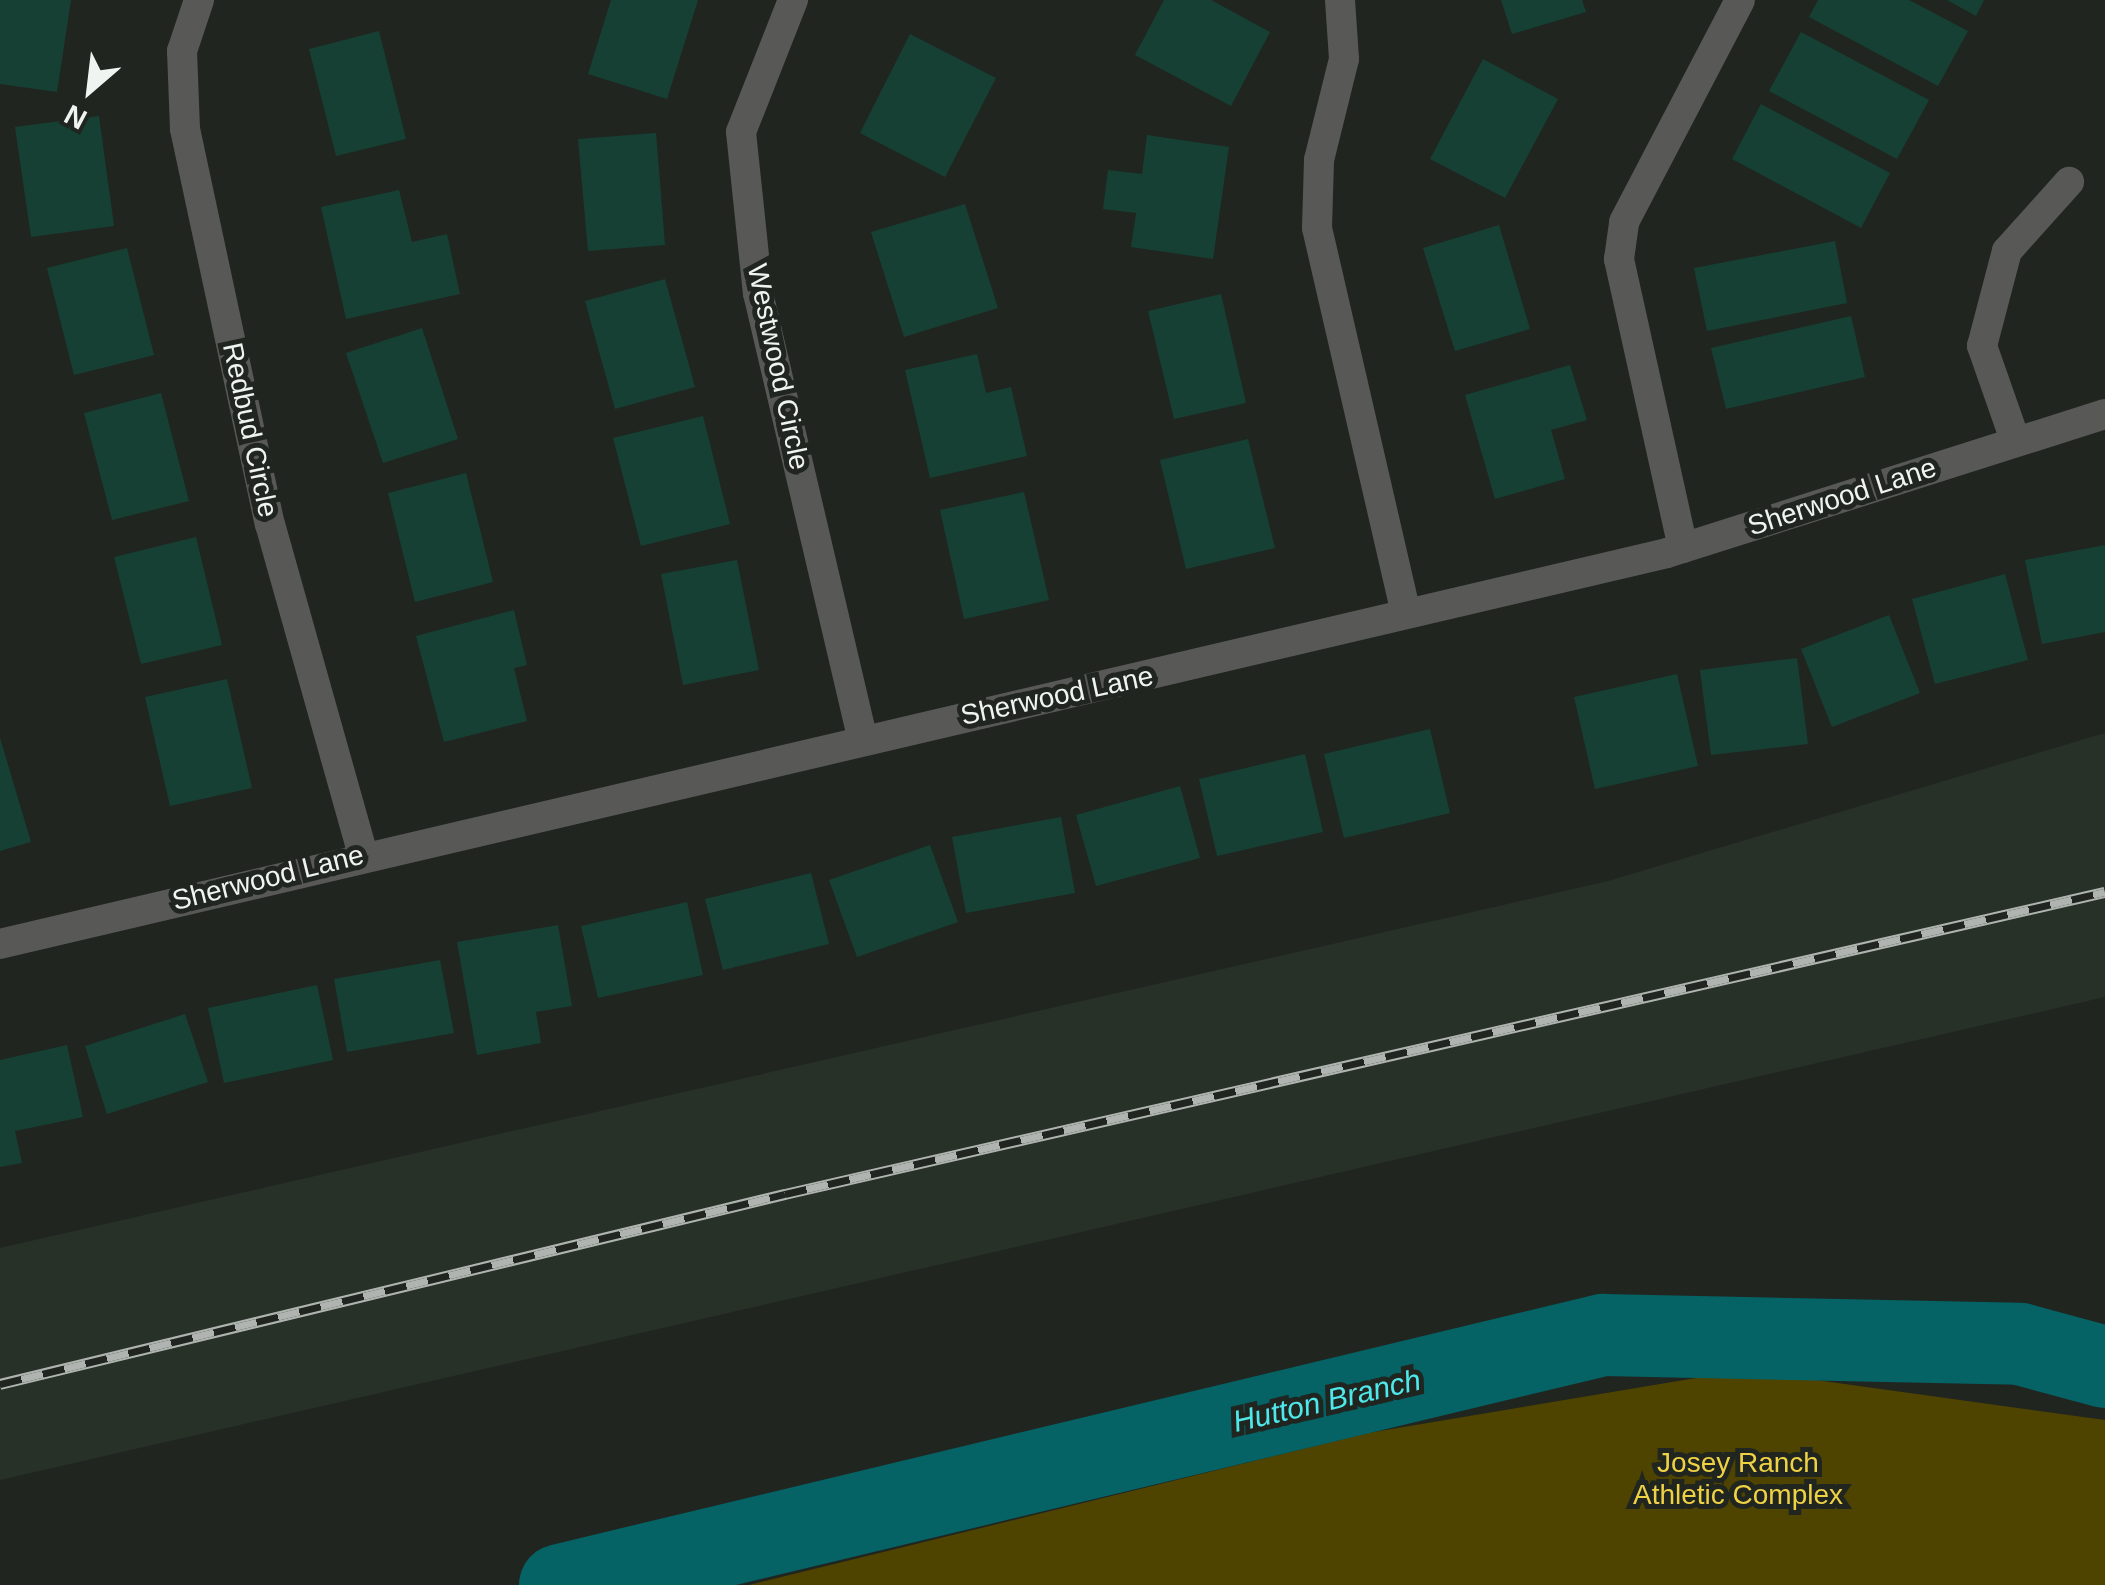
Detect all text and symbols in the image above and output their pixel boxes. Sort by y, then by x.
north arrow [40,40,140,140]
text: N [59,98,92,135]
street label: Westwood Circle [740,261,816,473]
street label: Redbud Circle [215,340,285,520]
street label: Sherwood Lane [1744,451,1940,543]
street label: Sherwood Lane [958,659,1156,733]
street label: Sherwood Lane [169,838,367,918]
water label: Hutton Branch [1230,1362,1424,1440]
park label: Josey Ranch Athletic Complex [1633,1446,1843,1512]

